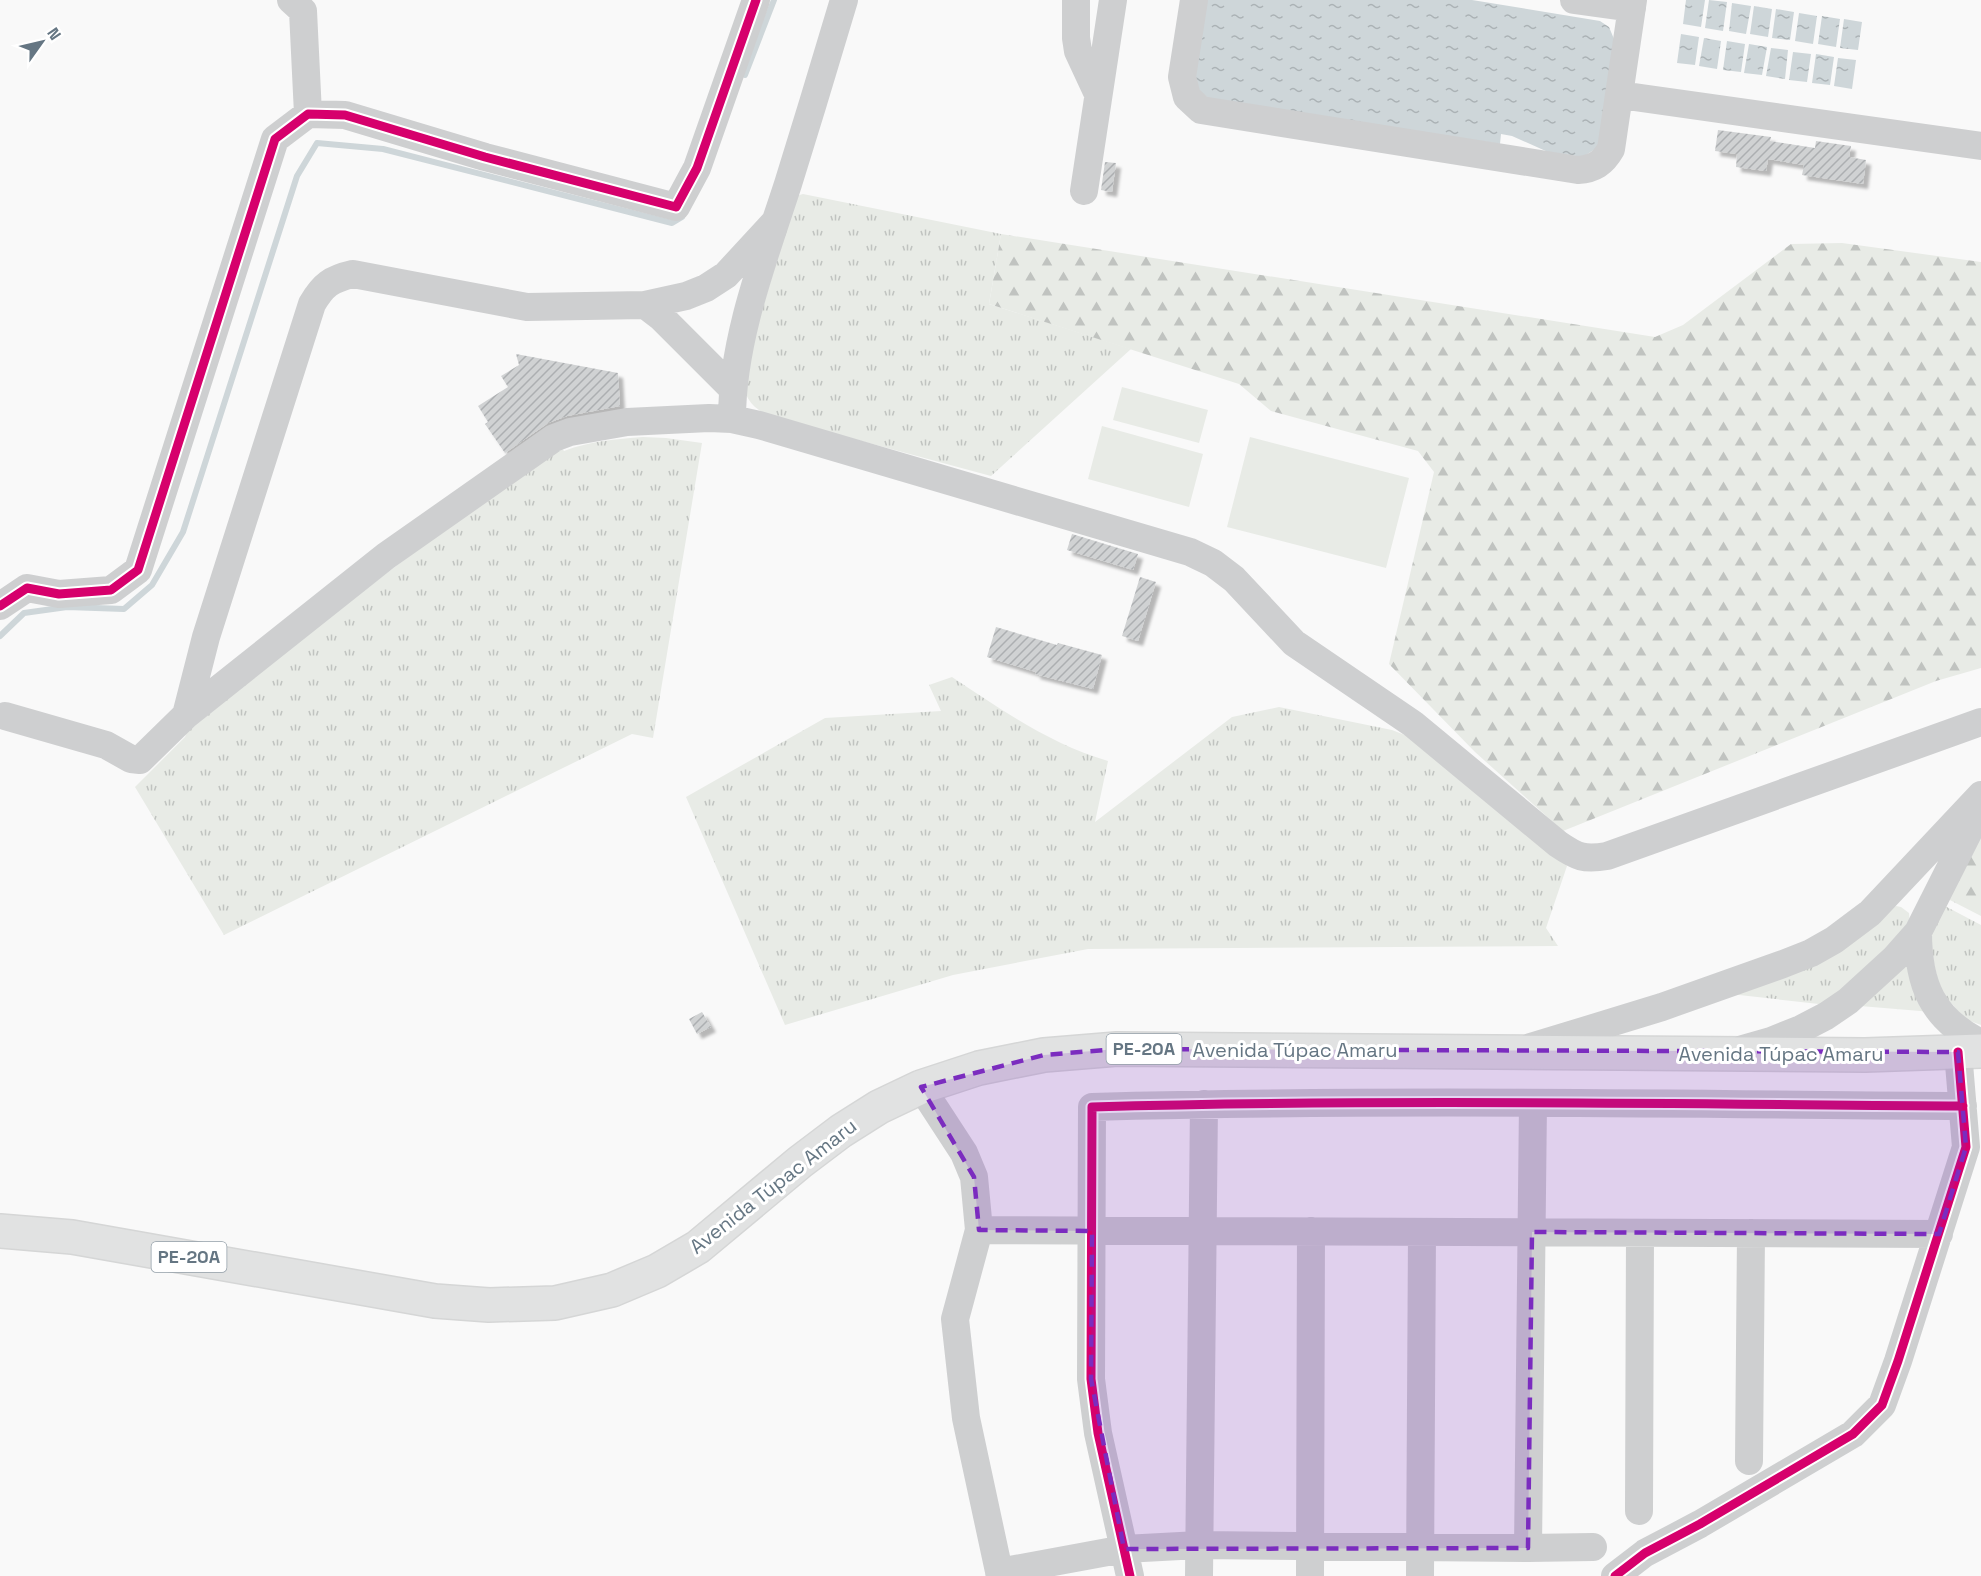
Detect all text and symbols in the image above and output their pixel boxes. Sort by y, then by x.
north arrow [12,12,72,72]
text: N [42,24,66,44]
road number: PE-20A [1106,1034,1182,1064]
street label: Avenida Túpac Amaru [1192,1037,1398,1063]
street label: Avenida Túpac Amaru [1678,1041,1884,1067]
street label: Avenida Túpac Amaru [684,1113,862,1259]
road number: PE-20A [152,1242,226,1272]

